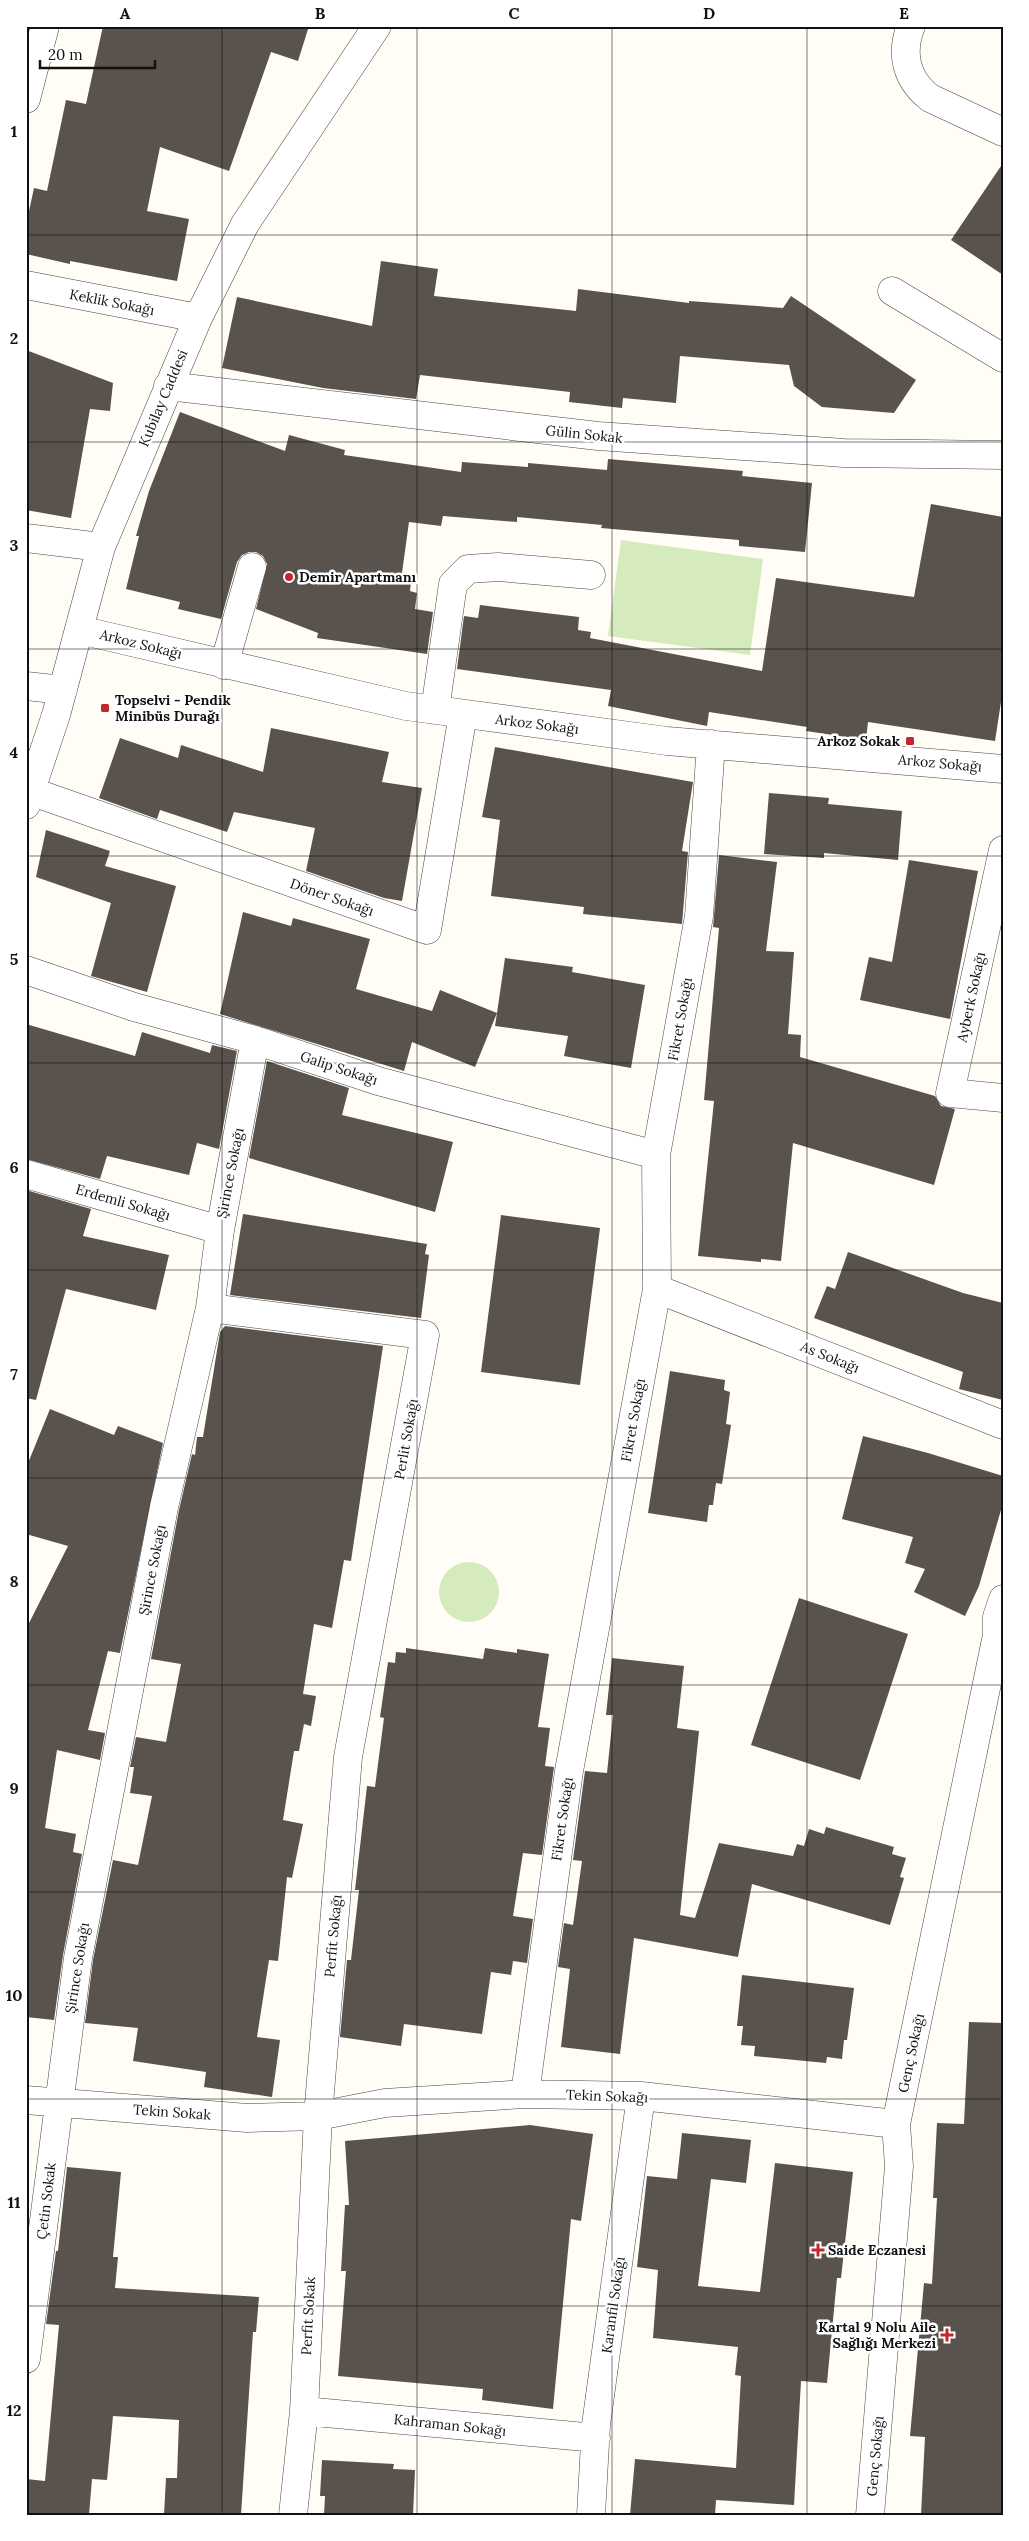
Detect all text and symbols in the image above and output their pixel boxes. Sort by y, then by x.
text: A [120,3,131,23]
text: B [315,3,326,23]
text: C [508,3,520,23]
text: D [703,3,715,23]
text: E [899,3,909,23]
scale bar [40,38,155,70]
text: 20 m [48,45,83,64]
text: 1 [11,121,17,141]
street label: Keklik Sokağı [68,285,156,319]
text: 2 [10,328,18,348]
street label: Kubilay Caddesi [134,347,192,449]
street label: Gülin Sokak [545,421,624,447]
text: 3 [10,535,19,555]
place label: Demir Apartmanı [299,568,417,586]
marker: Demir Apartmanı [283,571,295,583]
street label: Arkoz Sokağı [97,625,184,663]
place label: Topselvi - Pendik Minibüs Durağı [115,691,231,725]
marker: Topselvi - Pendik Minibüs Durağı [99,702,111,714]
street label: Arkoz Sokağı [493,710,580,738]
place label: Arkoz Sokak [817,732,901,750]
marker: Arkoz Sokak [904,735,916,747]
text: 4 [10,742,19,762]
street label: Arkoz Sokağı [896,750,983,776]
street label: Döner Sokağı [288,874,376,920]
text: 5 [10,949,19,969]
street label: Ayberk Sokağı [952,950,989,1045]
street label: Fikret Sokağı [664,976,696,1062]
street label: Galip Sokağı [298,1047,380,1089]
street label: Şirince Sokağı [212,1126,248,1220]
text: 6 [9,1157,19,1177]
street label: Erdemli Sokağı [74,1180,172,1224]
street label: As Sokağı [797,1337,862,1377]
text: 7 [10,1364,18,1384]
street label: Fikret Sokağı [617,1377,649,1463]
street label: Perlit Sokağı [390,1397,422,1481]
street label: Şirince Sokağı [134,1523,170,1617]
text: 8 [9,1571,19,1591]
street label: Fikret Sokağı [547,1776,577,1862]
text: 9 [9,1778,19,1798]
street label: Perfit Sokağı [320,1894,346,1978]
street label: Şirince Sokağı [61,1921,93,2015]
text: 10 [6,1985,22,2005]
street label: Genç Sokağı [894,2012,928,2094]
street label: Tekin Sokağı [566,2086,649,2106]
street label: Tekin Sokak [133,2100,212,2124]
street label: Çetin Sokak [32,2161,60,2240]
text: 11 [8,2192,21,2212]
place label: Saide Eczanesi [828,2241,927,2259]
marker: Saide Eczanesi [812,2244,824,2256]
street label: Karanfil Sokağı [597,2255,629,2355]
street label: Perfit Sokak [297,2276,319,2356]
place label: Kartal 9 Nolu Aile Sağlığı Merkezi [818,2318,936,2352]
marker: Kartal 9 Nolu Aile Sağlığı Merkezi [940,2328,954,2342]
text: 12 [6,2400,22,2420]
street label: Kahraman Sokağı [393,2410,507,2440]
street label: Genç Sokağı [863,2415,887,2497]

